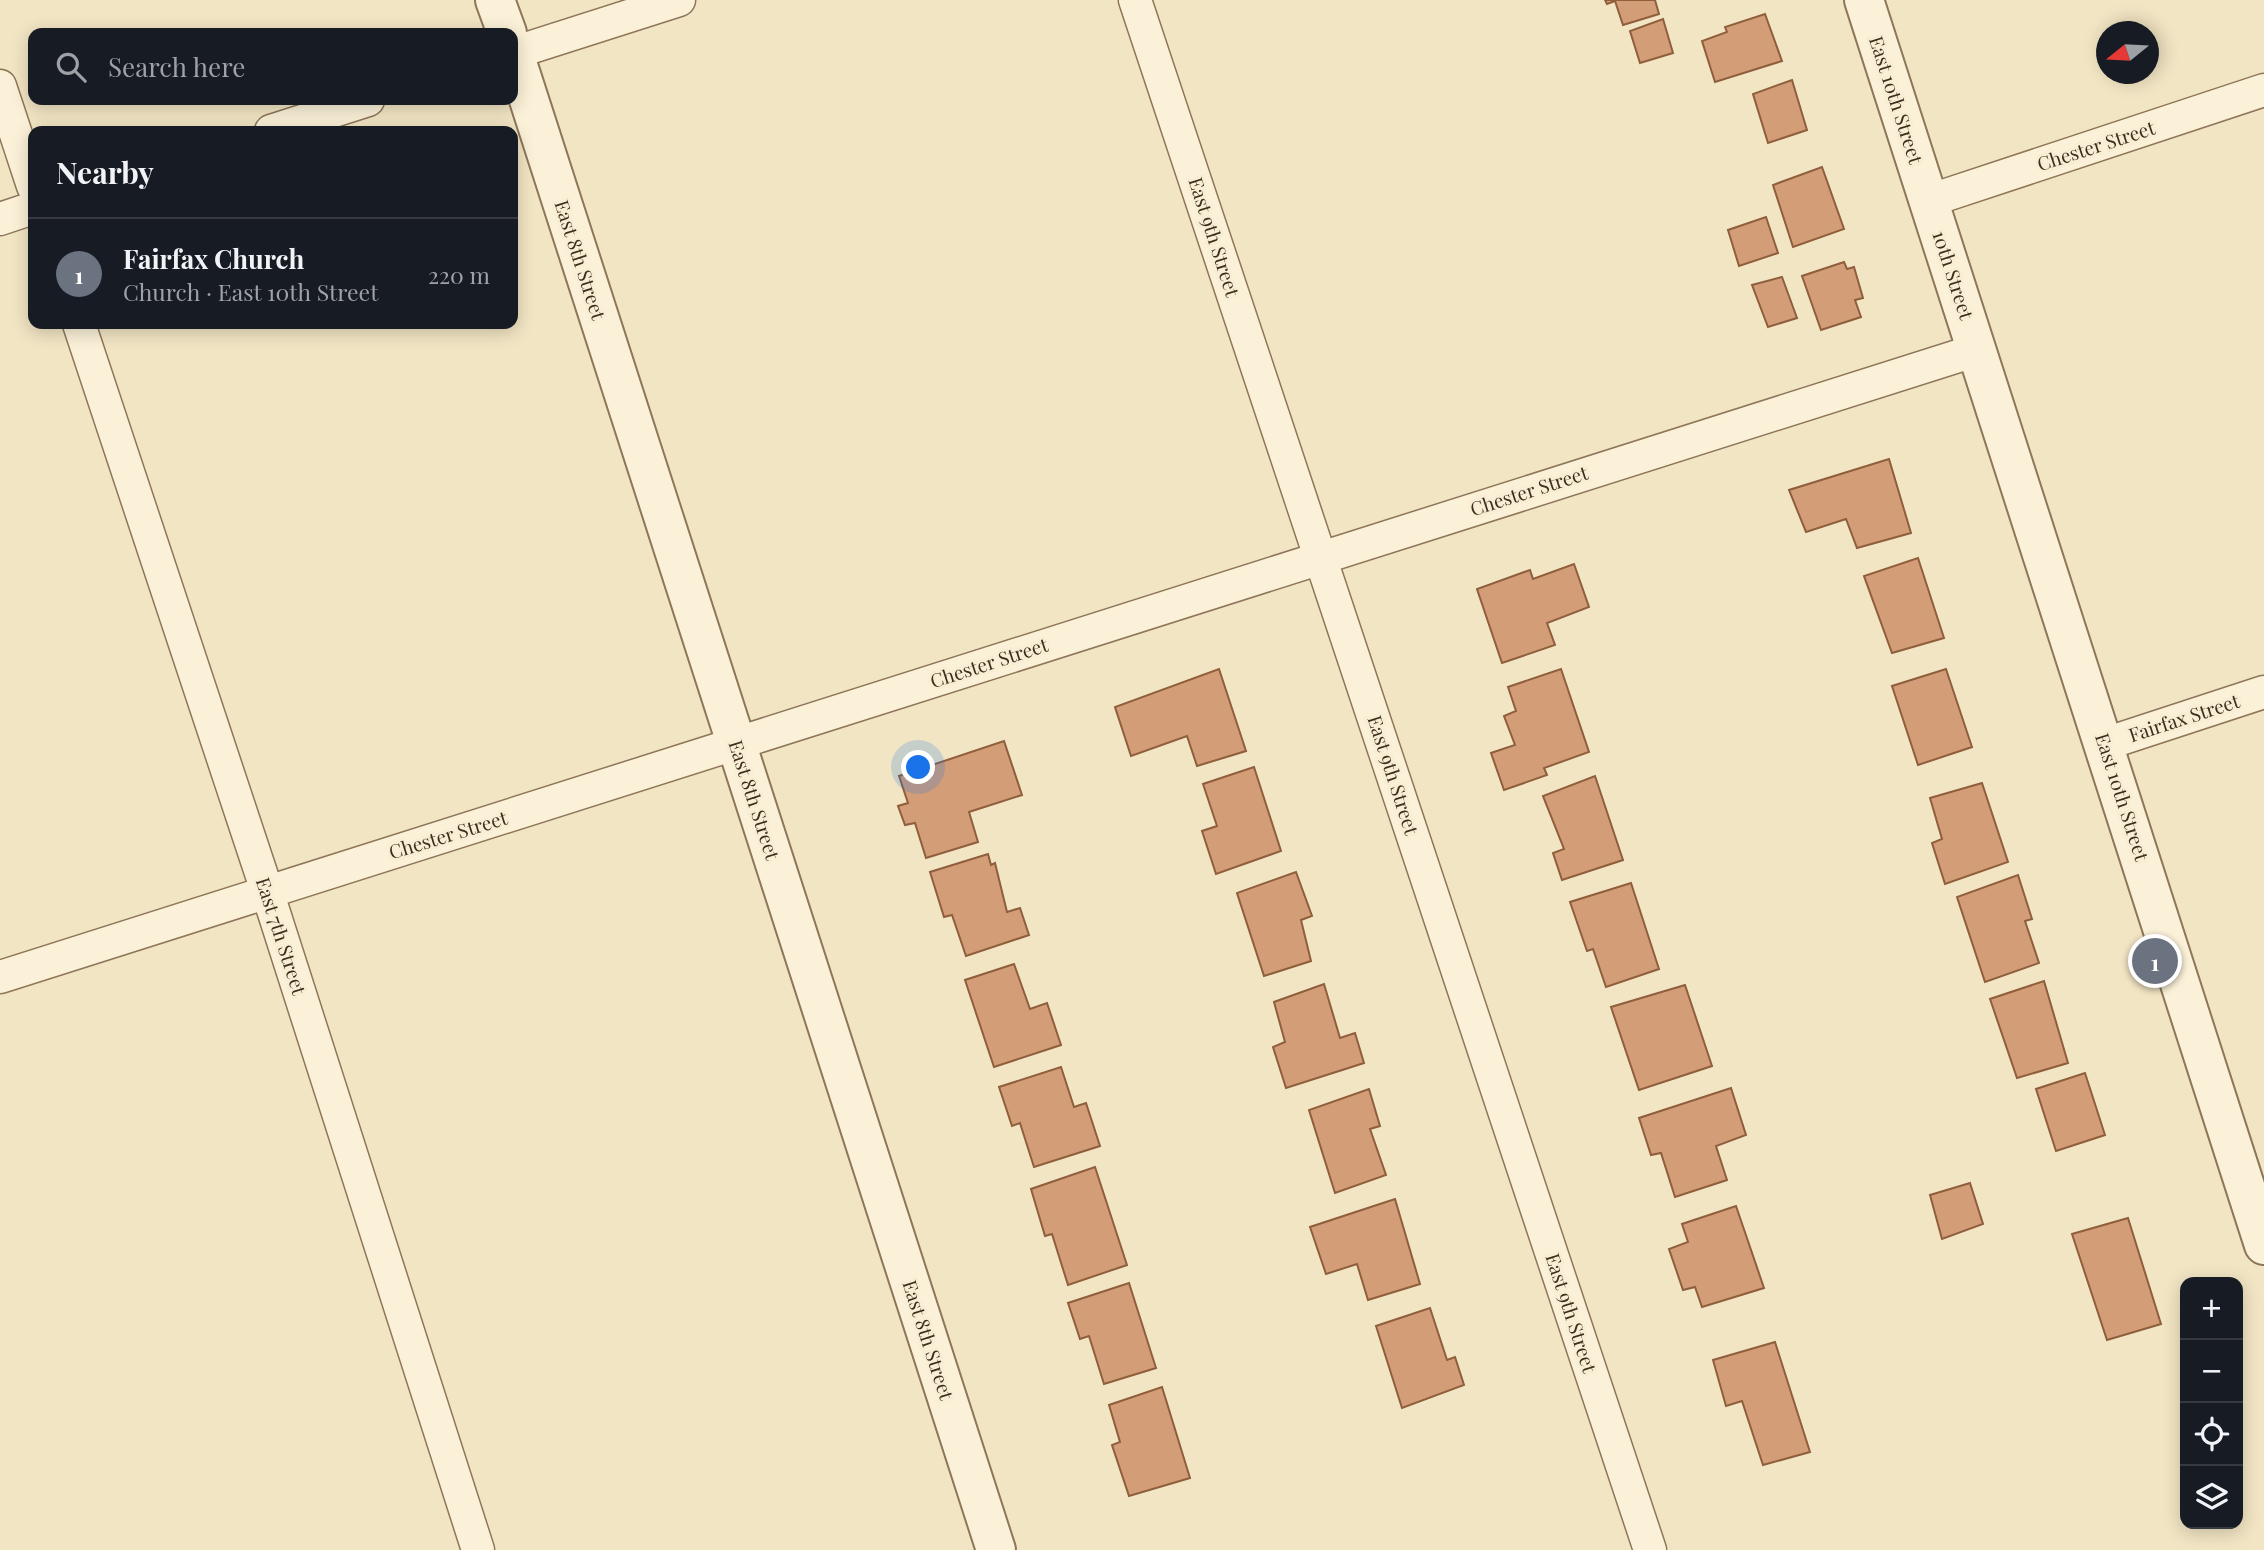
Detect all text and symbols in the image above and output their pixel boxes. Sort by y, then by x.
north arrow [2096,21,2159,84]
search box [28,28,518,105]
street label: East 10th Street [1864,33,1930,167]
icon: search [52,48,90,86]
text: Search here [108,49,245,84]
street label: Chester Street [2033,114,2158,176]
text: Nearby [56,152,154,192]
street label: East 9th Street [1183,174,1247,300]
street label: East 8th Street [549,197,613,323]
street label: 10th Street [1927,227,1981,323]
text: Fairfax Church [123,241,304,276]
text: 1 [75,259,83,290]
text: 220 m [428,259,490,290]
text: Church · East 10th Street [123,276,378,307]
street label: Chester Street [1466,459,1591,521]
street label: Chester Street [926,631,1051,693]
street label: Fairfax Street [2125,687,2243,747]
street label: East 9th Street [1362,712,1426,838]
street label: East 10th Street [2090,730,2156,864]
street label: East 8th Street [723,737,787,863]
your location [901,750,935,784]
street label: Chester Street [385,804,510,864]
street label: East 7th Street [251,874,313,998]
pin: 1 [2132,935,2178,987]
street label: East 9th Street [1540,1250,1604,1376]
street label: East 8th Street [897,1277,961,1403]
map controls [2180,1277,2243,1529]
button: + [2180,1277,2243,1340]
button: − [2180,1340,2243,1403]
button: locate [2180,1403,2243,1466]
button: layers [2180,1466,2243,1529]

